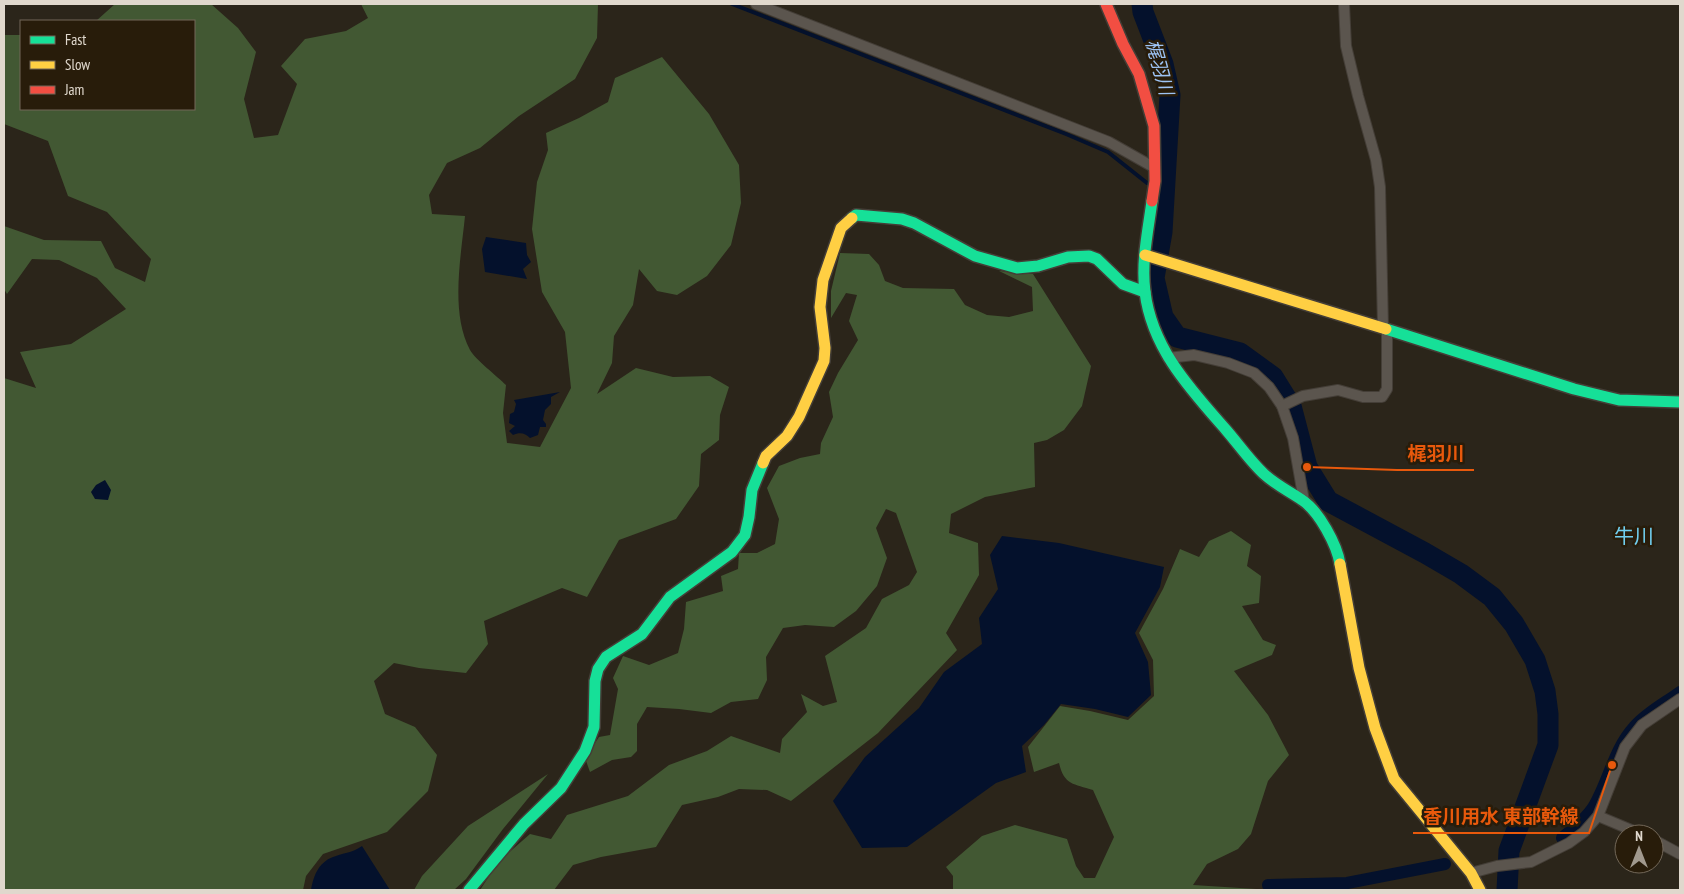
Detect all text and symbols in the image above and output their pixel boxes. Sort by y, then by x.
legend [20,20,195,110]
text: Fast [65,30,86,49]
water label: 梶羽川 [1141,36,1179,100]
text: Slow [65,55,90,74]
text: Jam [64,80,84,99]
callout: 梶羽川 [1397,436,1474,470]
text: 梶羽川 [1407,441,1465,465]
district label: 牛川 [1614,523,1654,549]
callout: 香川用水 東部幹線 [1413,799,1589,833]
text: 香川用水 東部幹線 [1423,804,1579,828]
north arrow [1614,824,1664,874]
text: N [1635,827,1643,845]

